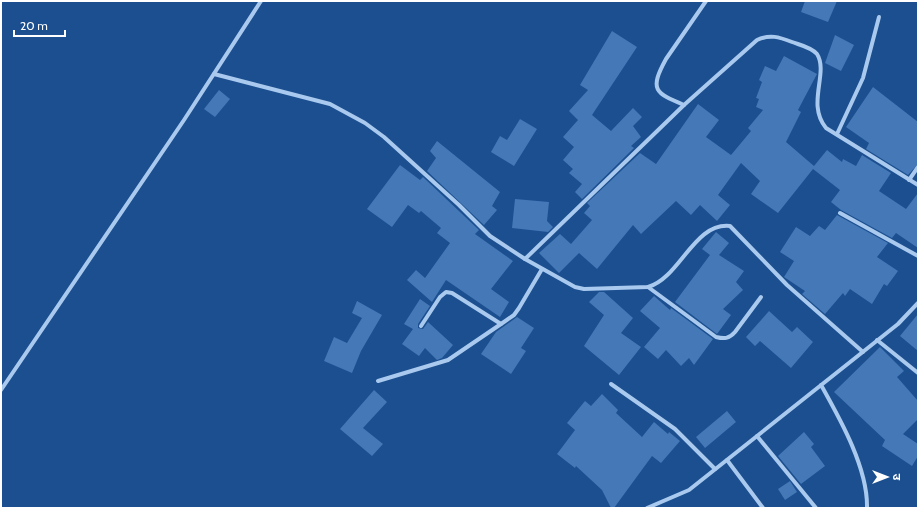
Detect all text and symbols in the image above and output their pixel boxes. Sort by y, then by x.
scale bar [14,12,65,38]
text: 20 m [20,18,48,33]
north arrow [867,457,907,497]
text: उ [890,474,904,481]

